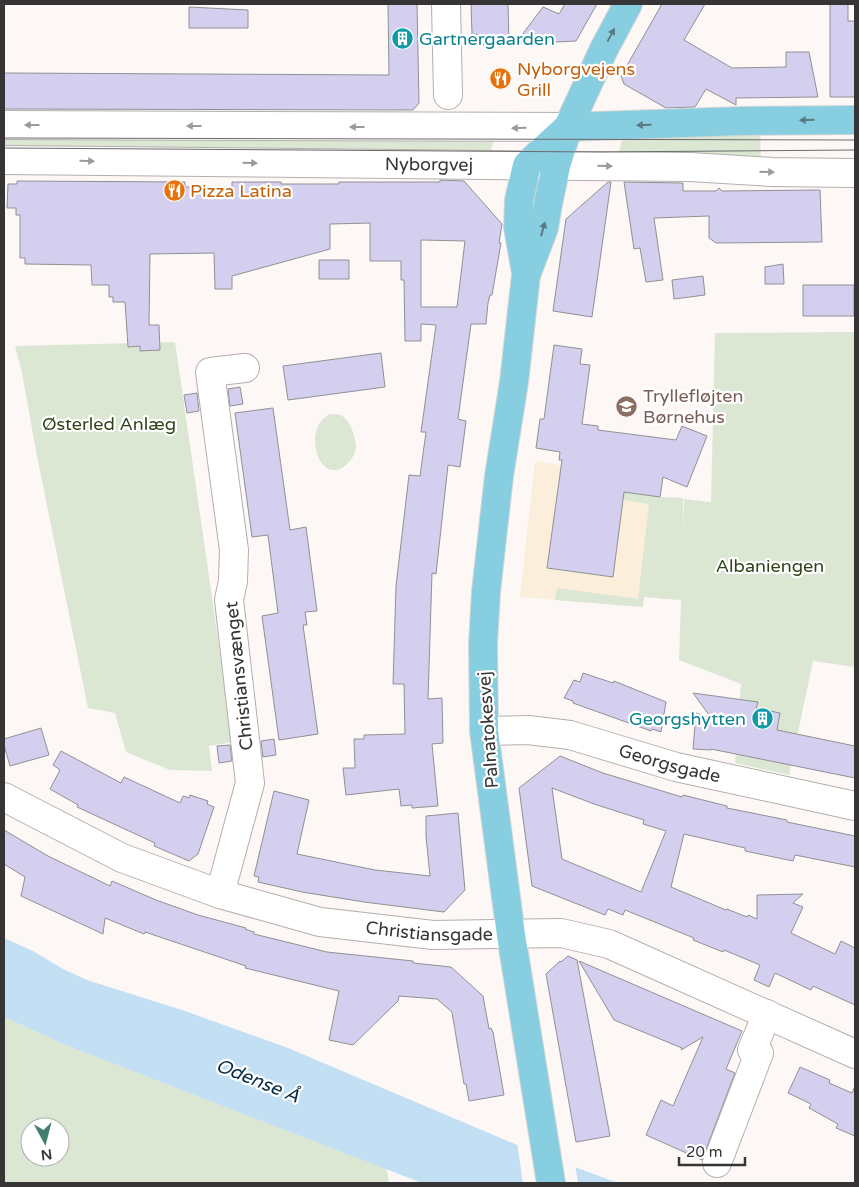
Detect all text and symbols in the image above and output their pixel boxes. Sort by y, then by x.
building icon: Gartnergaarden [391,27,415,51]
place label: Gartnergaarden [419,28,555,50]
one-way arrow [607,28,615,43]
place label: Nyborgvejens Grill [517,58,635,101]
restaurant icon: Nyborgvejens Grill [489,67,513,91]
one-way arrow [798,116,814,124]
one-way arrow [24,121,40,129]
one-way arrow [636,121,652,129]
one-way arrow [186,122,202,130]
one-way arrow [349,123,365,131]
one-way arrow [511,124,527,132]
street label: Nyborgvej [385,153,473,176]
one-way arrow [80,157,96,165]
one-way arrow [242,159,258,167]
one-way arrow [597,162,613,170]
one-way arrow [760,168,776,176]
restaurant icon: Pizza Latina [162,179,186,203]
place label: Pizza Latina [190,180,292,202]
one-way arrow [539,221,547,236]
place label: Tryllefløjten Børnehus [643,385,743,428]
school or university icon: Tryllefløjten Børnehus [615,394,639,418]
park label: Østerled Anlæg [42,413,176,435]
park label: Albaniengen [716,555,824,577]
street label: Christiansvænget [220,600,258,752]
street label: Palnatokesvej [473,671,503,789]
building icon: Georgshytten [750,707,774,731]
place label: Georgshytten [629,708,746,730]
street label: Georgsgade [616,739,723,787]
street label: Christiansgade [365,916,493,946]
water label: Odense Å [213,1053,303,1108]
north arrow [20,1117,70,1167]
scale bar [679,1134,745,1166]
text: 20 m [686,1143,723,1161]
text: N [40,1145,53,1164]

